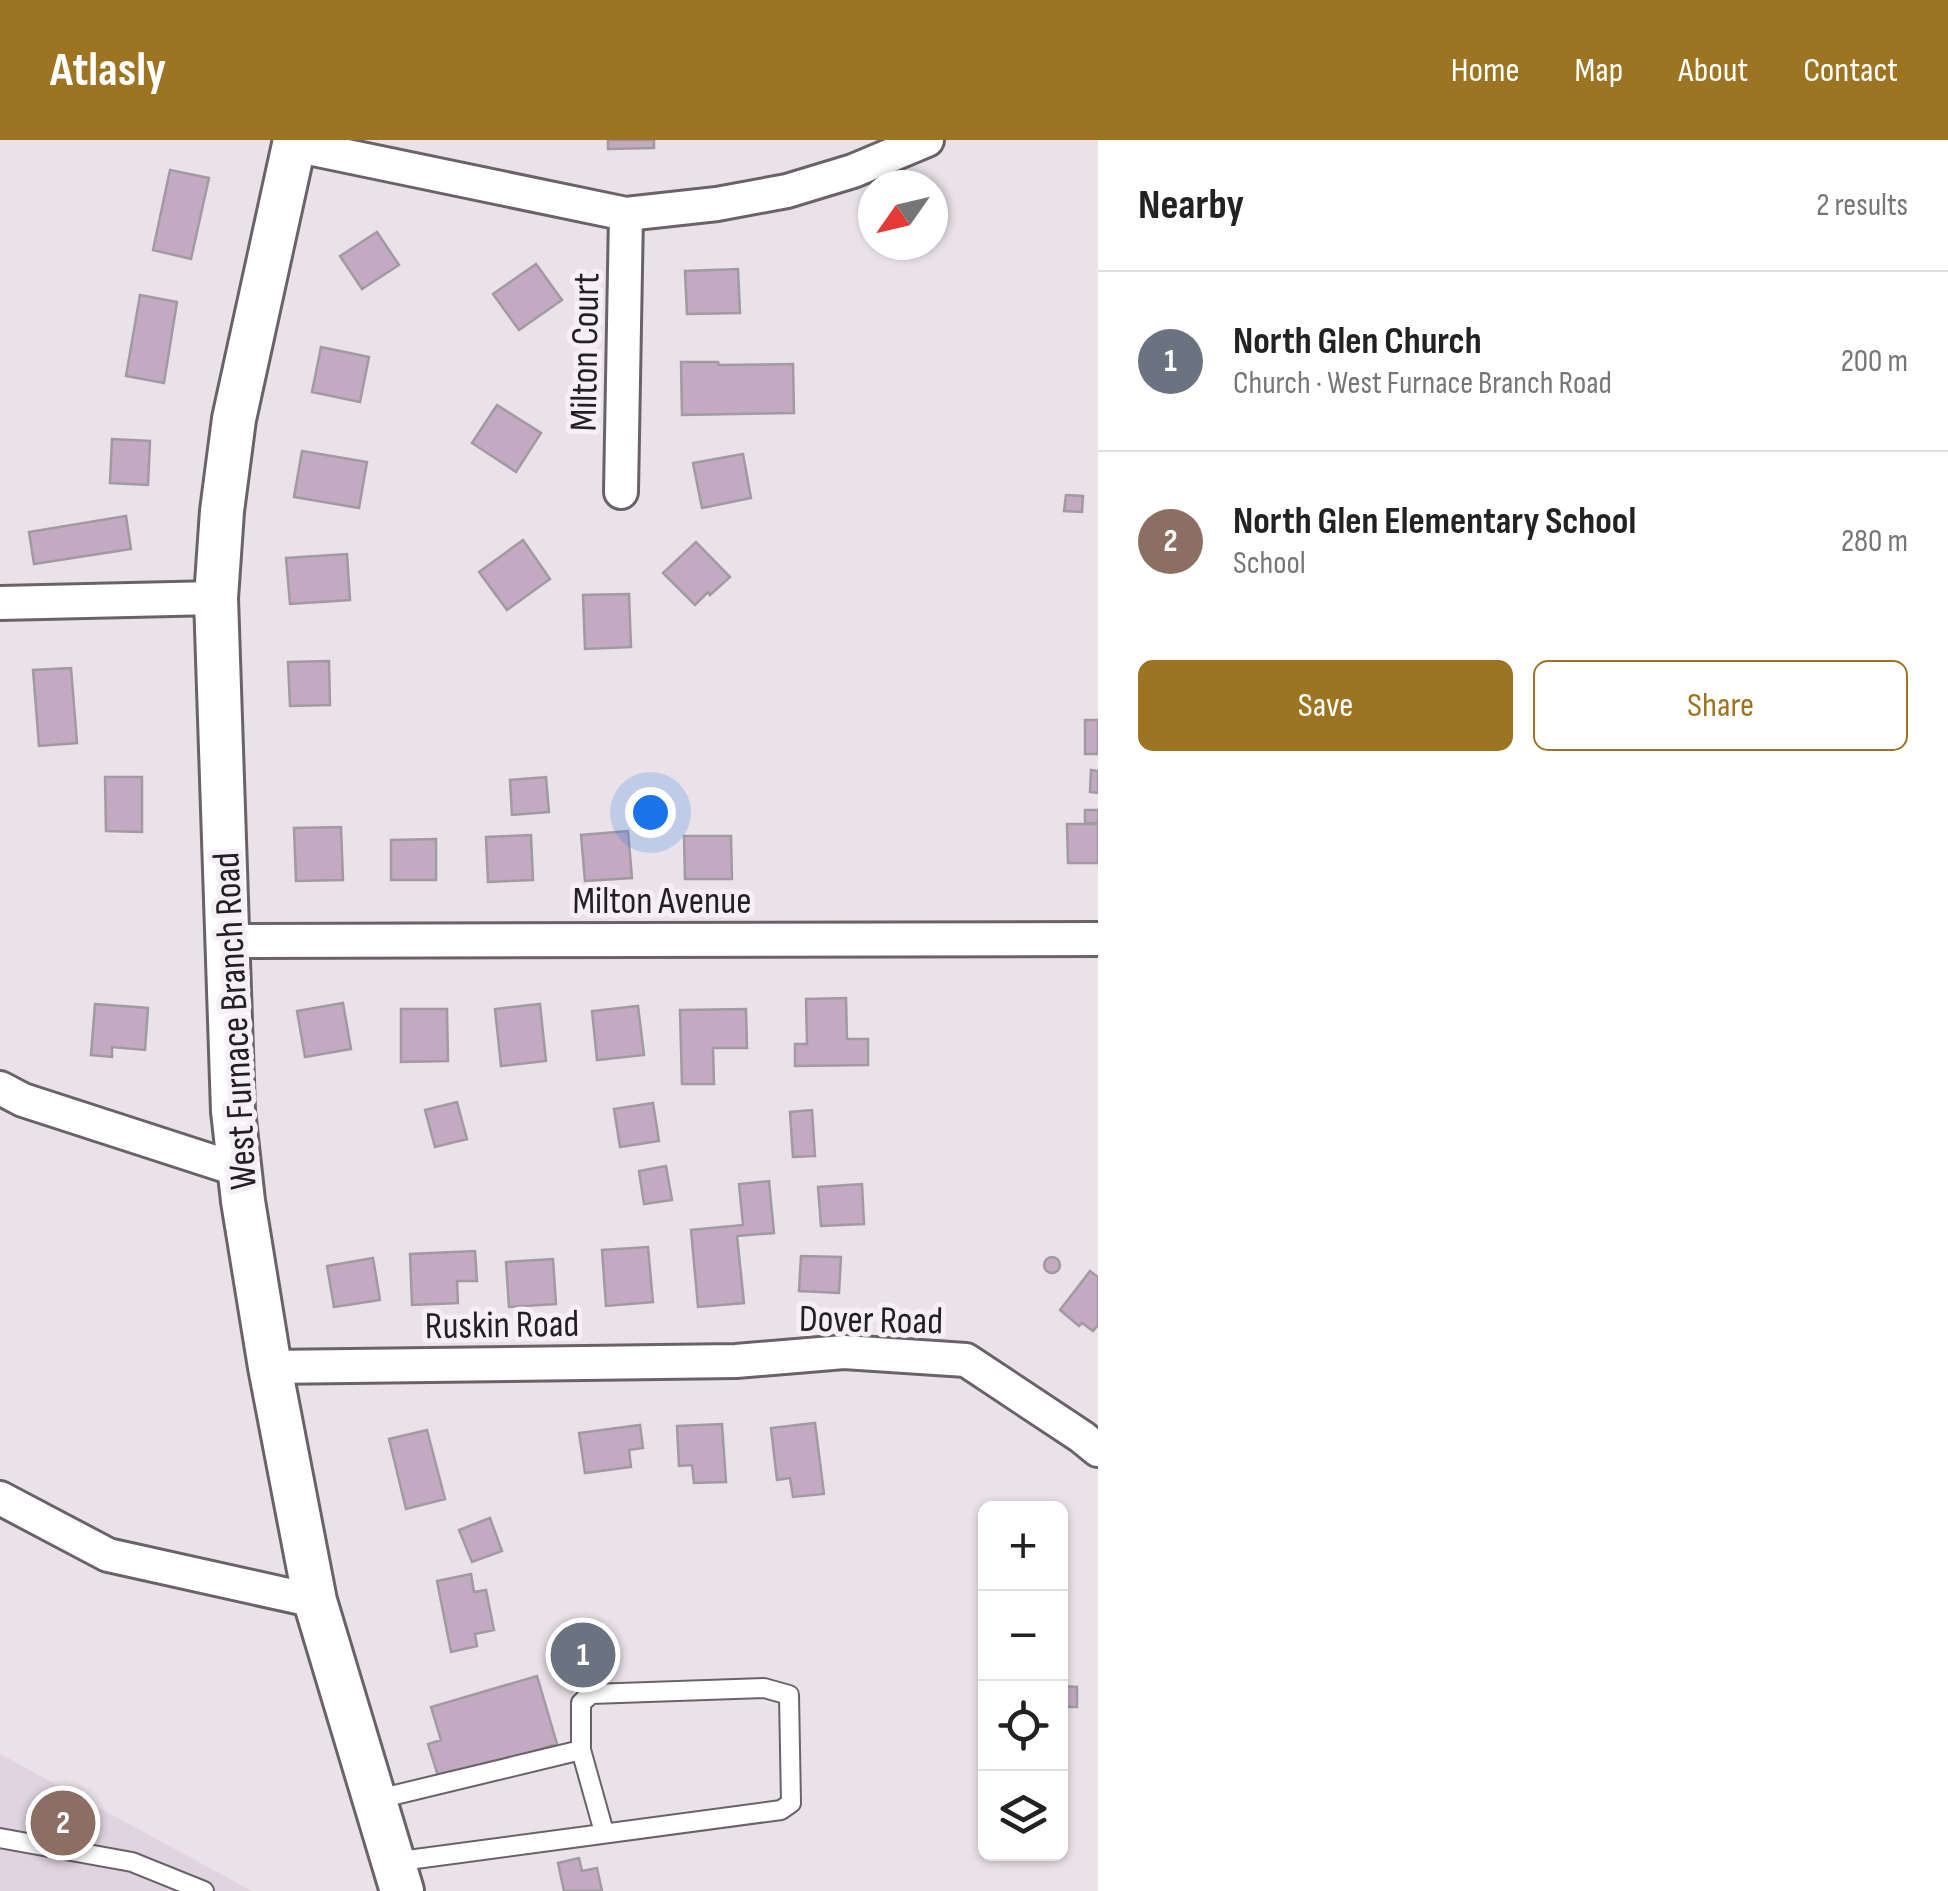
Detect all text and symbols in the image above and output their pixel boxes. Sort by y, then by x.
text: Atlasly [50,42,166,99]
text: Home [1451,49,1520,92]
text: Map [1575,49,1623,92]
text: About [1678,49,1748,92]
text: Contact [1803,49,1898,92]
north arrow [858,170,948,260]
text: Nearby [1138,180,1244,231]
text: 2 results [1816,186,1908,225]
street label: Milton Court [562,272,609,432]
text: North Glen Church [1233,319,1482,364]
text: 1 [1164,342,1177,381]
text: 200 m [1841,342,1908,381]
text: Church · West Furnace Branch Road [1233,364,1612,403]
text: North Glen Elementary School [1233,499,1636,544]
text: 2 [1163,522,1178,561]
text: 280 m [1841,522,1908,561]
text: School [1233,544,1306,583]
button: Save [1138,660,1513,751]
button: Share [1533,660,1908,751]
your location [625,787,676,838]
street label: West Furnace Branch Road [204,851,267,1191]
street label: Milton Avenue [573,879,751,924]
street label: Dover Road [799,1297,943,1344]
street label: Ruskin Road [425,1302,580,1349]
map controls [978,1501,1068,1861]
button: + [978,1501,1068,1591]
button: − [978,1591,1068,1681]
pin: 1 [550,1618,616,1692]
button: locate [978,1681,1068,1771]
button: layers [978,1771,1068,1861]
pin: 2 [30,1786,96,1860]

